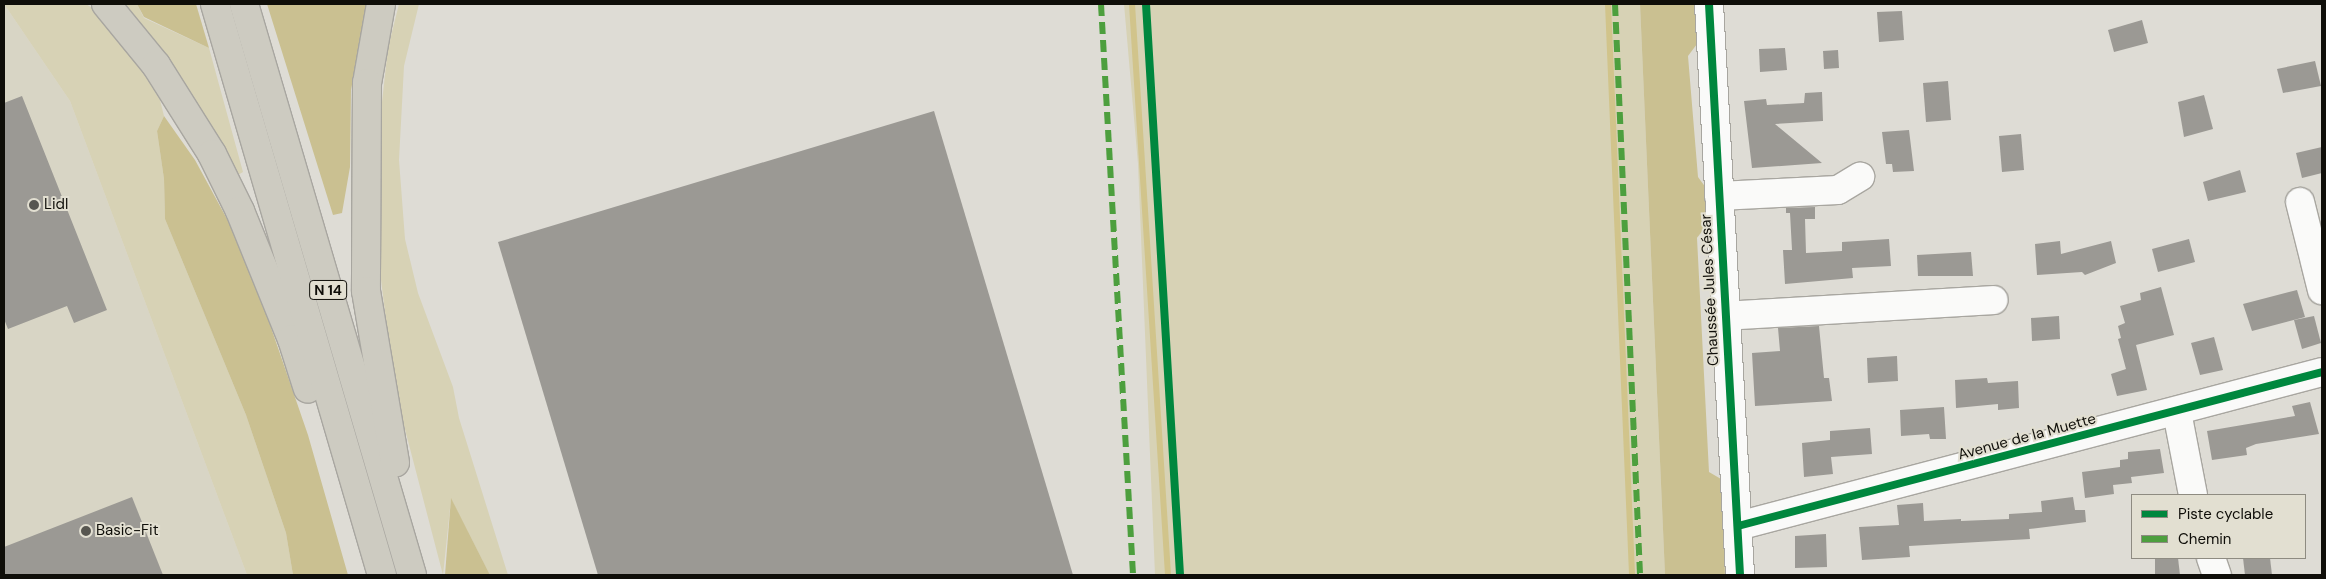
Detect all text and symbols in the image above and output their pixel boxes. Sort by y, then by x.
place label: Lidl [44,196,68,214]
marker: Lidl [28,199,40,211]
street label: Chaussée Jules César [1697,214,1723,366]
road number: N 14 [308,278,348,302]
street label: Avenue de la Muette [1956,410,2098,464]
legend [2131,494,2306,559]
text: Piste cyclable [2178,504,2273,524]
place label: Basic-Fit [96,522,159,540]
marker: Basic-Fit [80,525,92,537]
text: Chemin [2178,529,2231,549]

